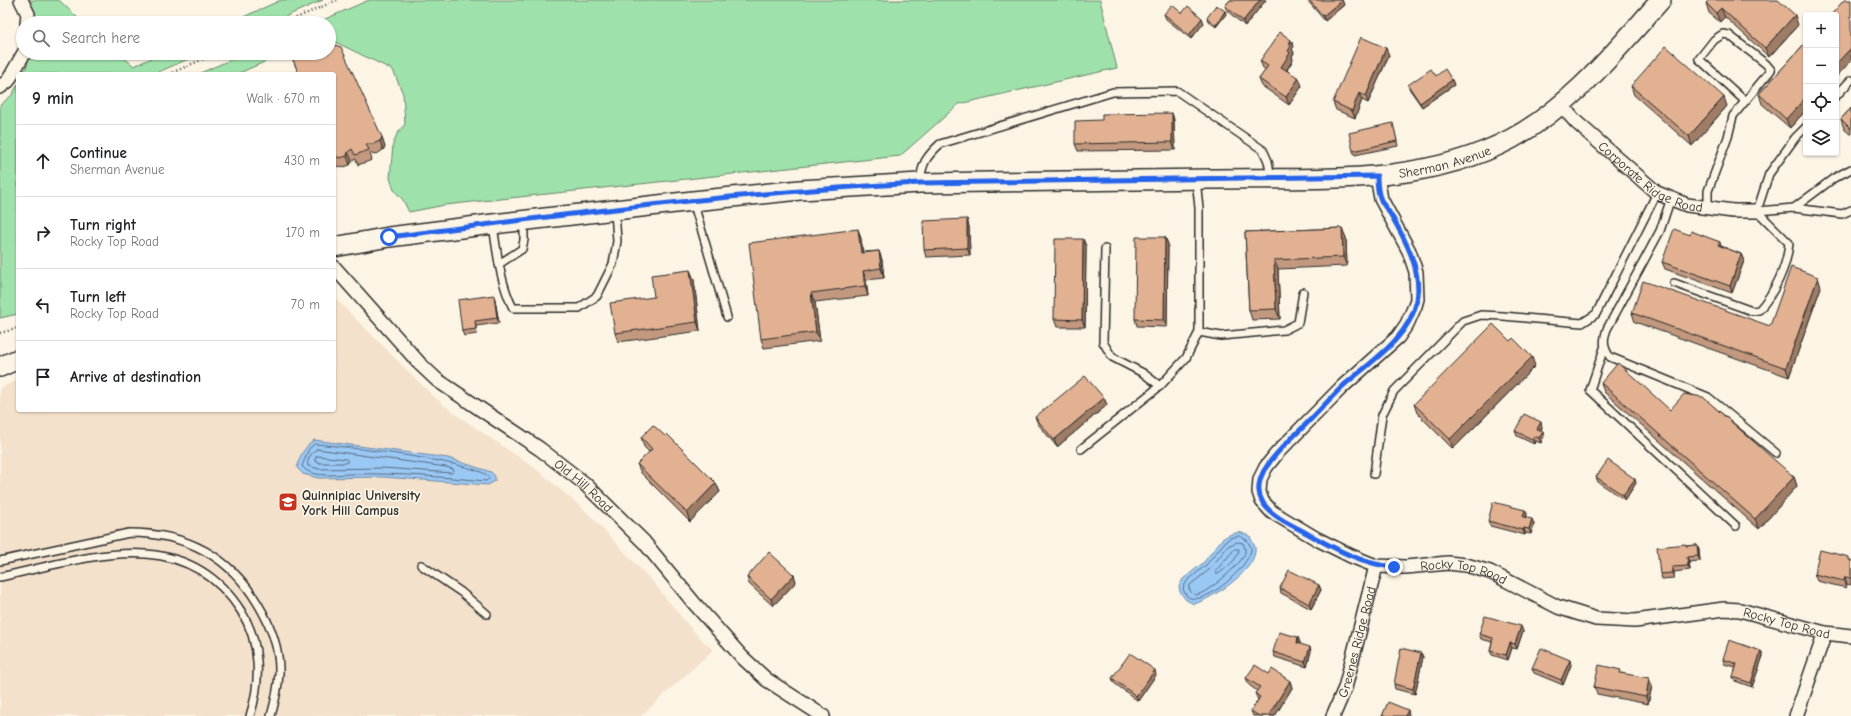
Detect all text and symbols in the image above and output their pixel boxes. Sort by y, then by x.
map controls [1803,12,1839,156]
button: + [1803,12,1839,48]
search box [16,16,336,60]
icon: search [30,27,52,49]
text: Search here [62,29,140,47]
button: − [1803,48,1839,84]
button: locate [1803,84,1839,120]
text: 9 min [32,89,74,108]
text: Walk · 670 m [247,91,320,106]
button: layers [1803,120,1839,156]
street label: Corporate Ridge Road [1596,138,1704,214]
street label: Sherman Avenue [1398,142,1493,181]
text: Continue [70,144,127,162]
icon: ahead [32,150,54,172]
text: 430 m [284,153,320,168]
text: Sherman Avenue [70,162,164,177]
text: Turn right [70,216,136,234]
icon: right [32,222,54,244]
text: 170 m [286,225,320,240]
route start [380,228,398,246]
text: Rocky Top Road [70,234,159,249]
text: Turn left [70,288,126,306]
icon: left [32,294,54,316]
text: 70 m [291,297,320,312]
text: Rocky Top Road [70,306,159,321]
icon: arrive [32,366,54,388]
text: Arrive at destination [70,368,201,386]
street label: Old Hill Road [552,456,616,515]
place label: Quinnipiac University York Hill Campus [302,488,420,518]
school or university icon: Quinnipiac University York Hill Campus [277,491,299,513]
street label: Rocky Top Road [1420,555,1510,587]
route end [1385,558,1403,576]
street label: Greenes Ridge Road [1334,585,1378,700]
street label: Rocky Top Road [1742,604,1831,641]

